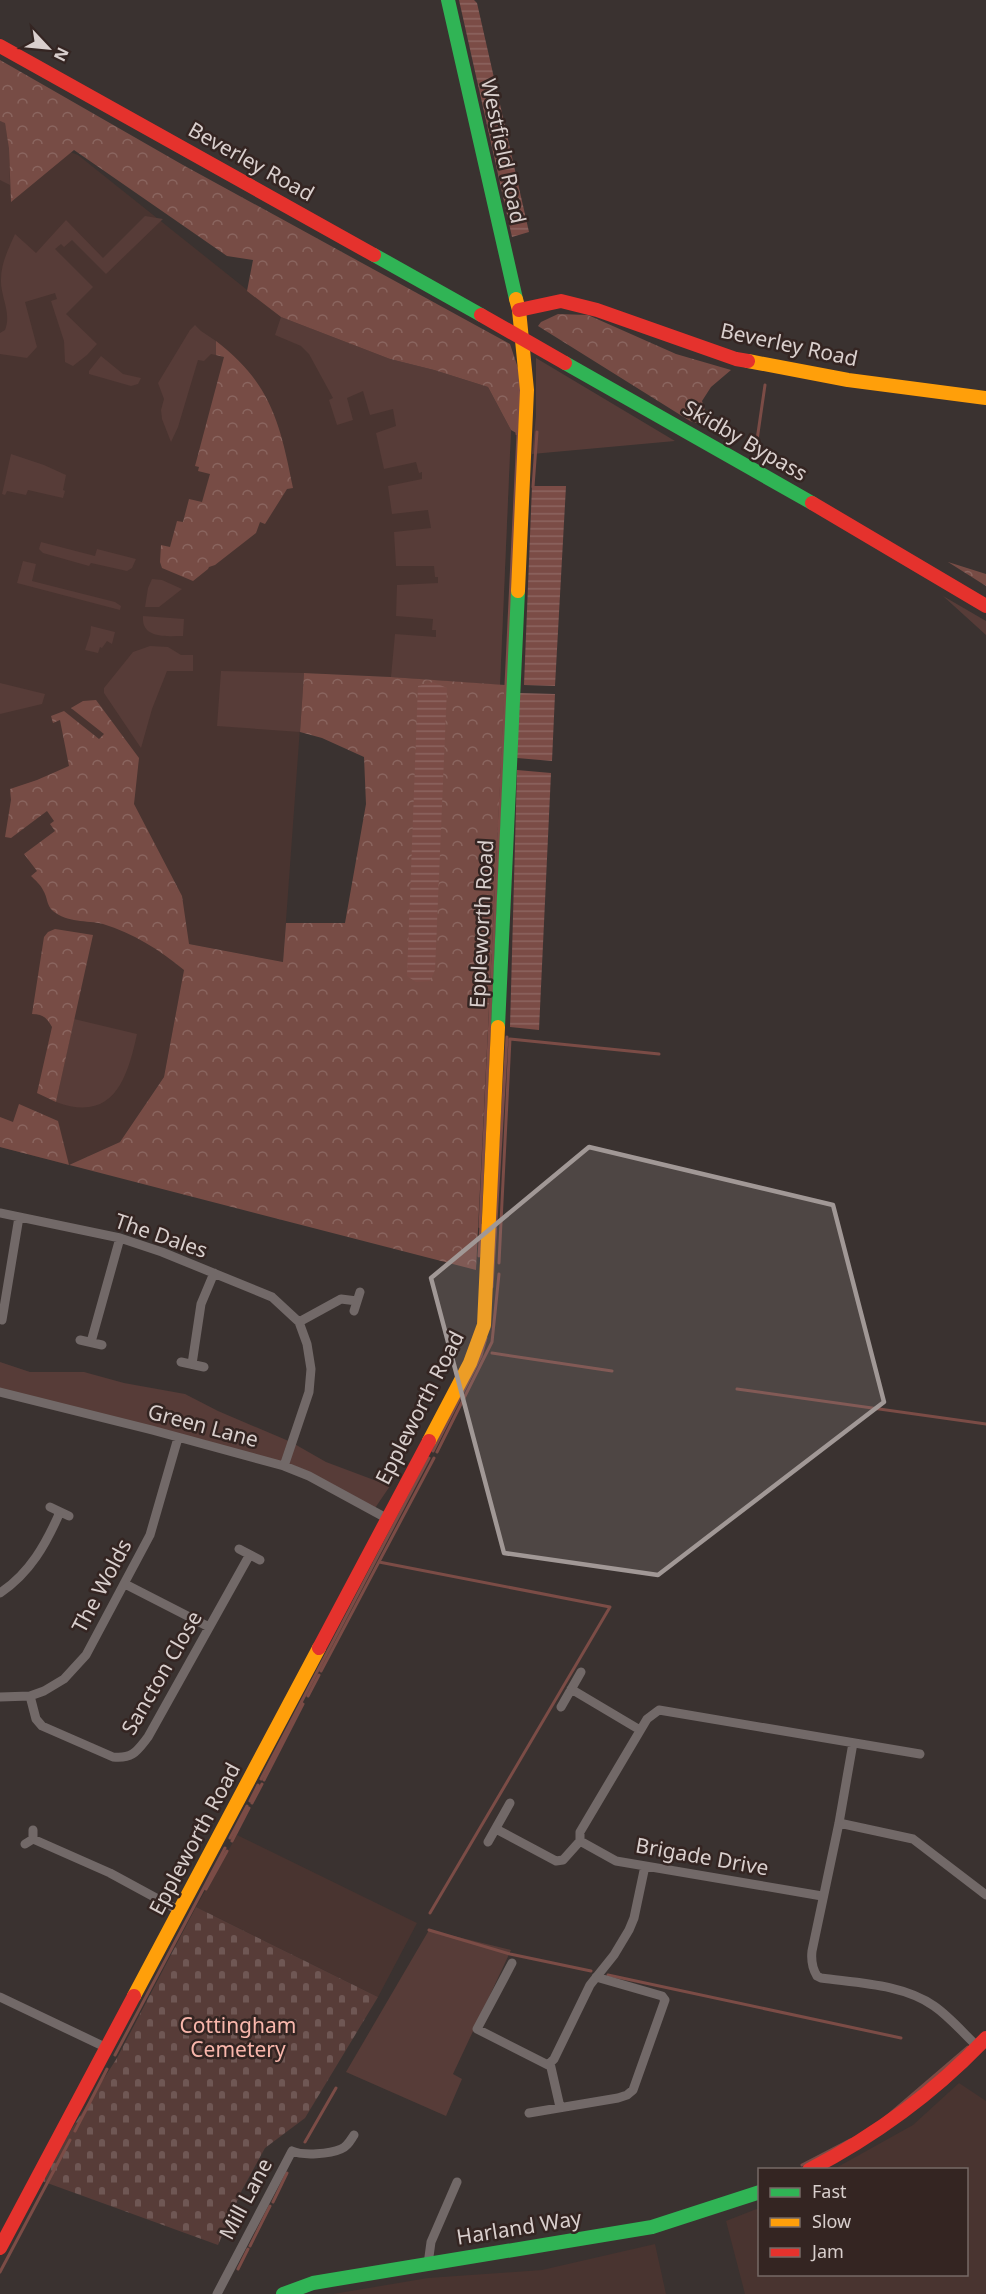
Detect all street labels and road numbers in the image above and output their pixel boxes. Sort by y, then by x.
street label: Westfield Road [475,76,533,226]
street label: Beverley Road [184,115,319,207]
street label: Beverley Road [718,316,860,372]
street label: Skidby Bypass [678,393,813,487]
street label: Eppleworth Road [463,839,499,1009]
street label: The Dales [111,1206,211,1264]
street label: Eppleworth Road [368,1326,470,1489]
street label: Green Lane [145,1397,262,1453]
street label: The Wolds [65,1534,137,1637]
street label: Sancton Close [114,1606,208,1739]
street label: Eppleworth Road [142,1757,246,1920]
street label: Brigade Drive [633,1831,771,1881]
street label: Mill Lane [212,2153,278,2244]
street label: Harland Way [454,2203,584,2251]

